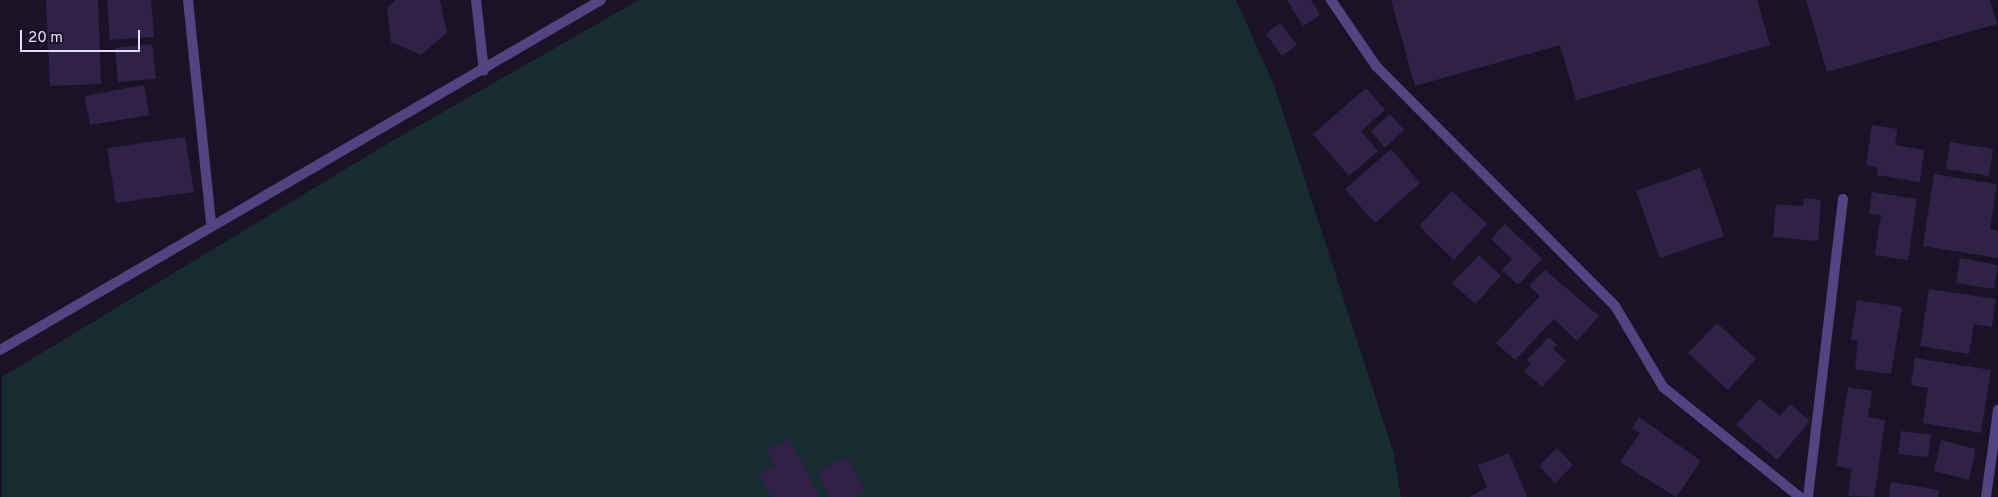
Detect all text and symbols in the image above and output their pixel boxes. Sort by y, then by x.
scale bar [22,20,142,52]
text: 20 m [28,29,63,48]

